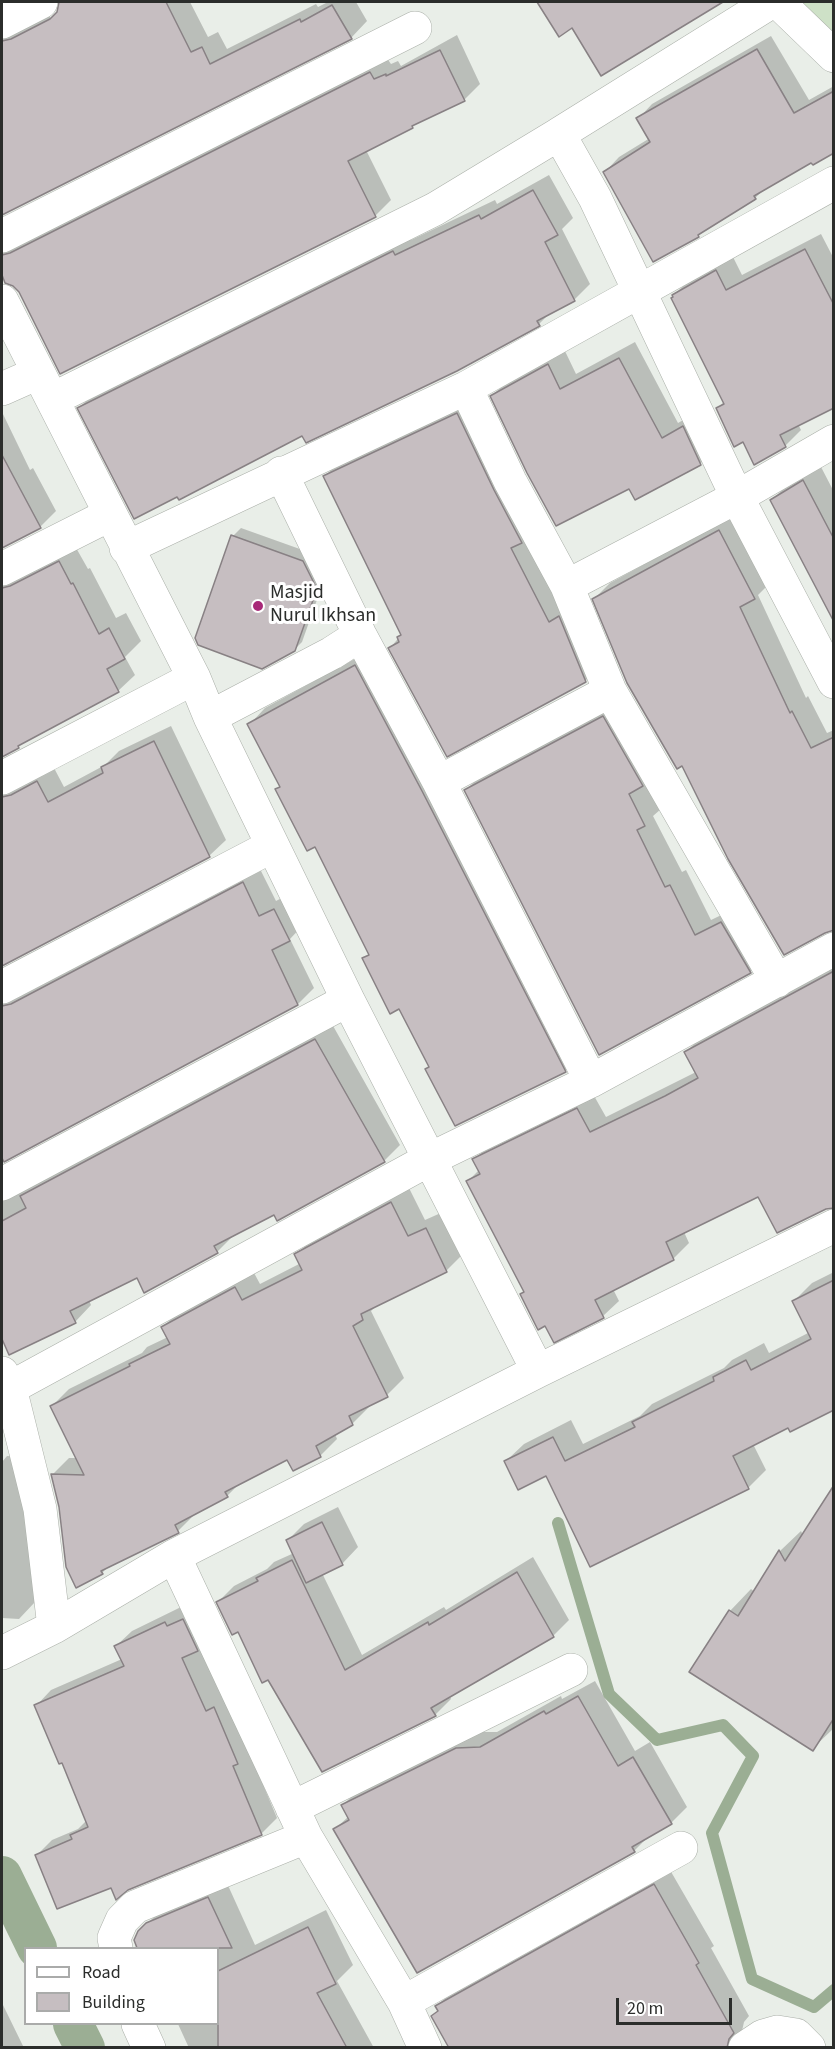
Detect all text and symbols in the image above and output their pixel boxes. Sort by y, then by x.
place label: Masjid Nurul Ikhsan [270,582,376,629]
marker: Masjid Nurul Ikhsan [251,599,265,613]
legend [24,1947,219,2025]
text: Road [82,1960,121,1985]
scale bar [619,1986,734,2024]
text: Building [82,1990,145,2015]
text: 20 m [627,1996,663,2021]

